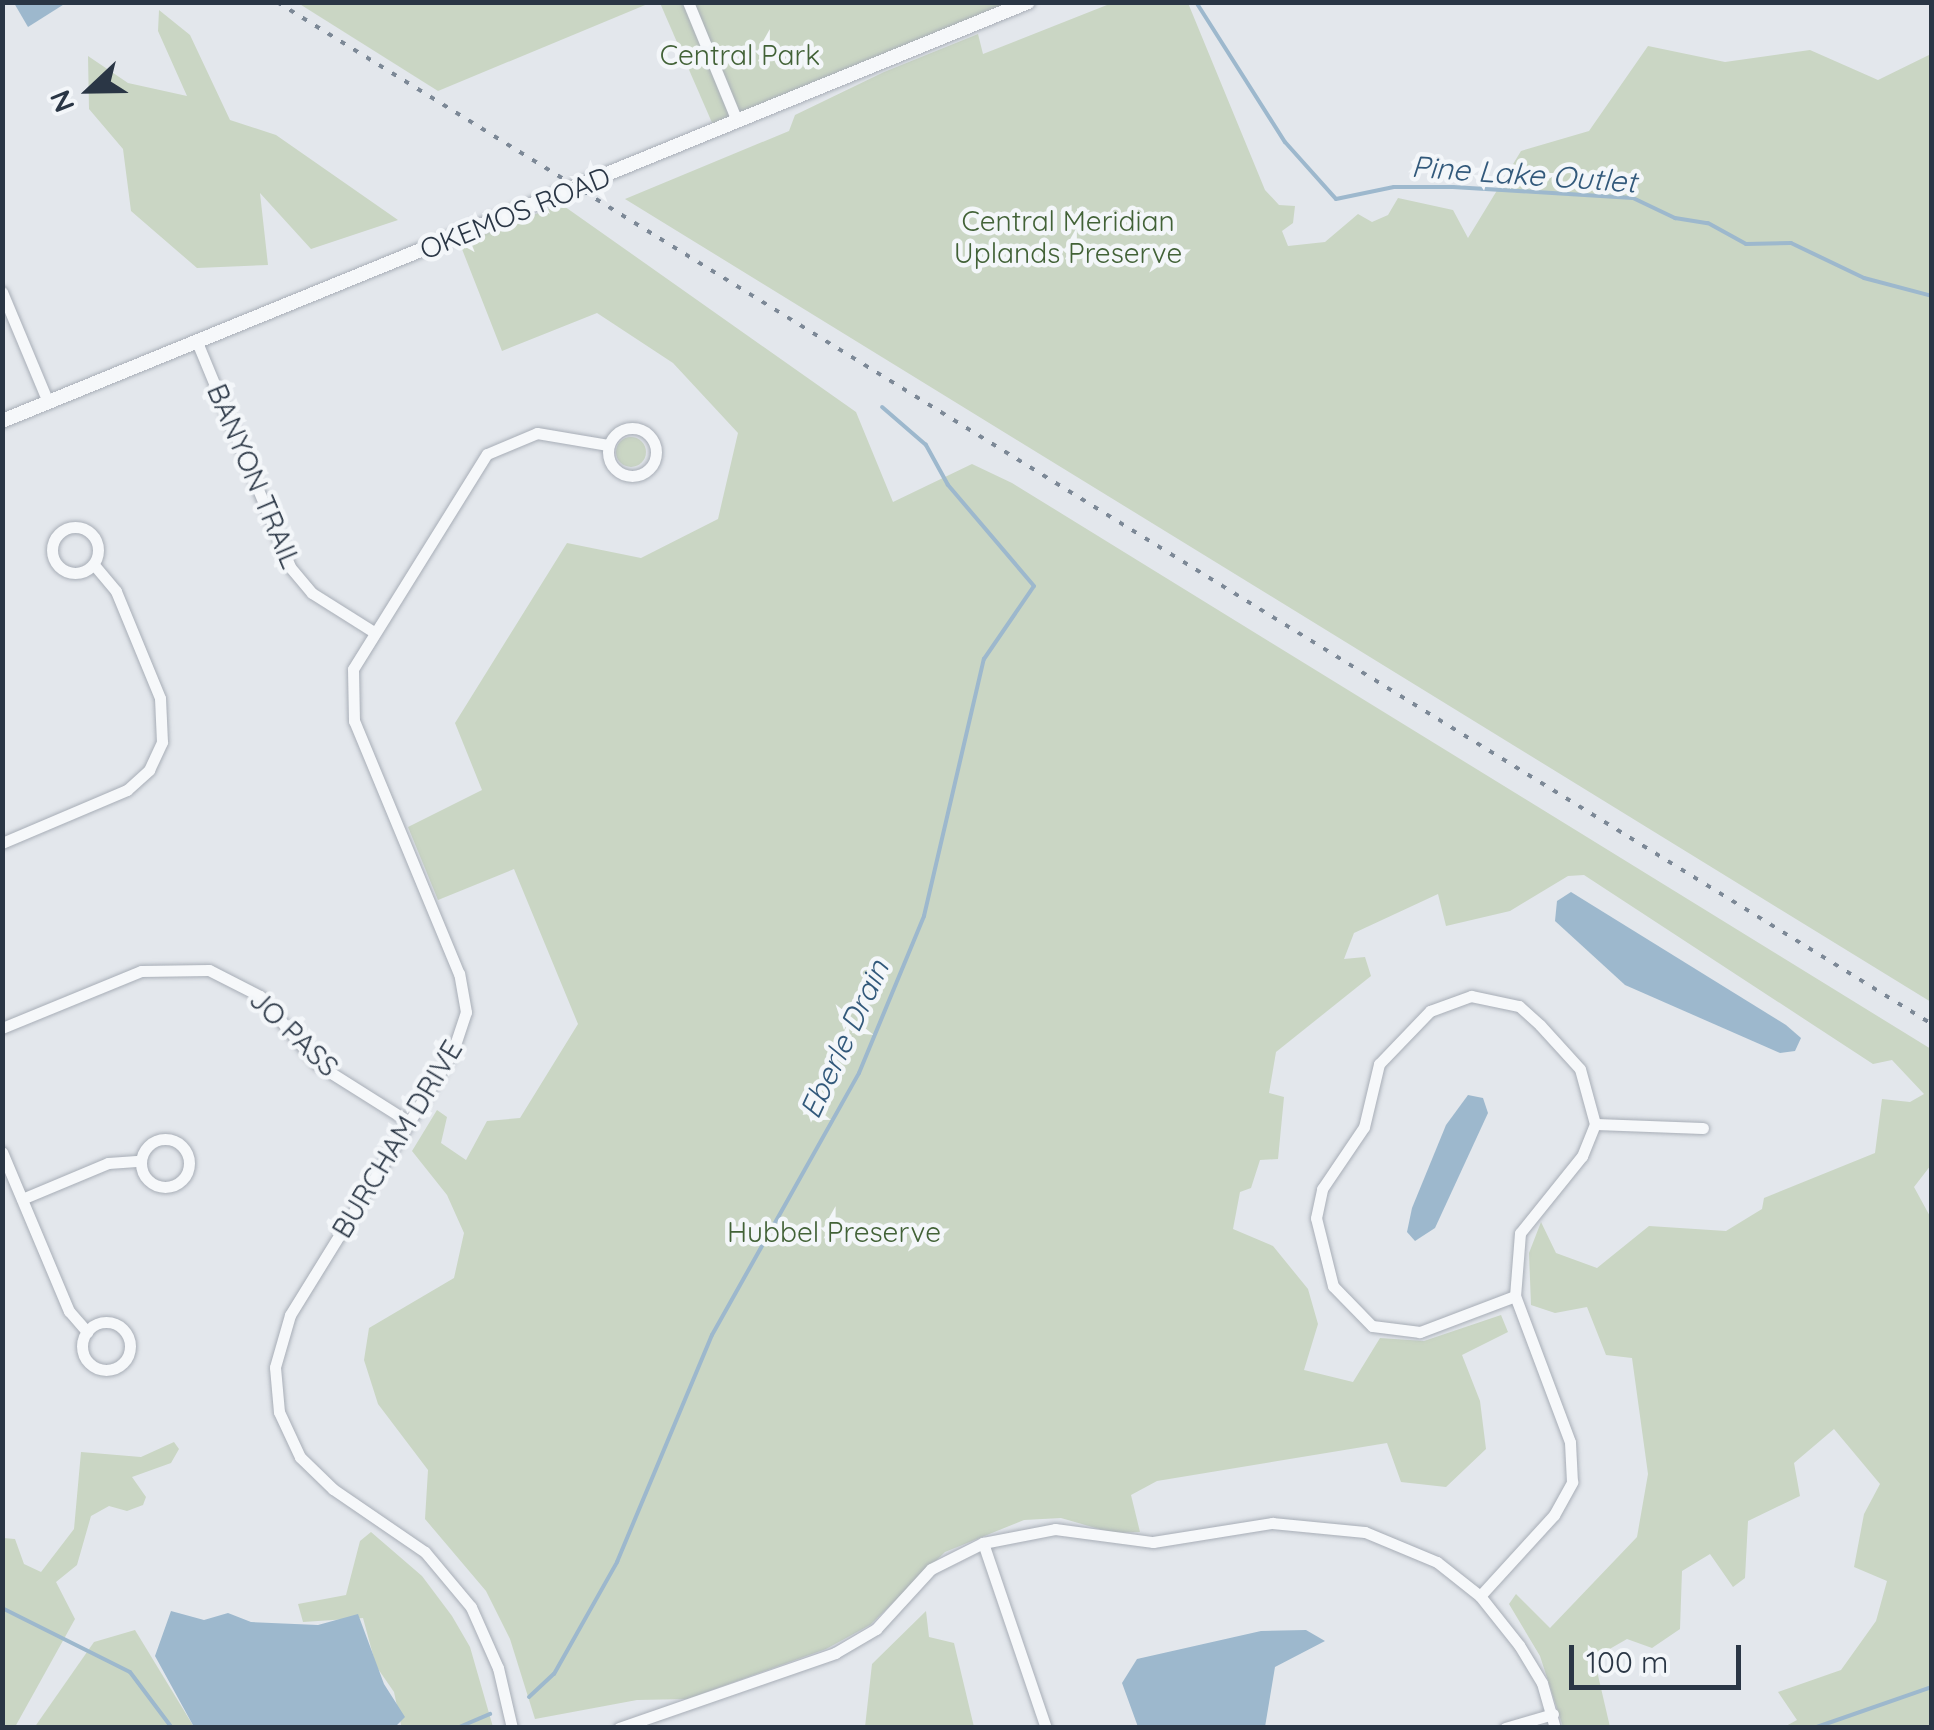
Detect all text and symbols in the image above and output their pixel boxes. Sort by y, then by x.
park label: Central Park [660,38,820,72]
north arrow [40,40,140,140]
text: N [42,85,82,118]
water label: Pine Lake Outlet [1410,148,1638,200]
street label: OKEMOS ROAD [415,160,615,266]
park label: Central Meridian Uplands Preserve [954,204,1182,270]
street label: BANYON TRAIL [200,379,308,573]
water label: Eberle Drain [792,954,896,1124]
street label: JO PASS [243,983,345,1083]
street label: BURCHAM DRIVE [325,1034,469,1244]
park label: Hubbel Preserve [727,1215,941,1249]
scale bar [1574,1625,1746,1687]
text: 100 m [1586,1643,1668,1681]

